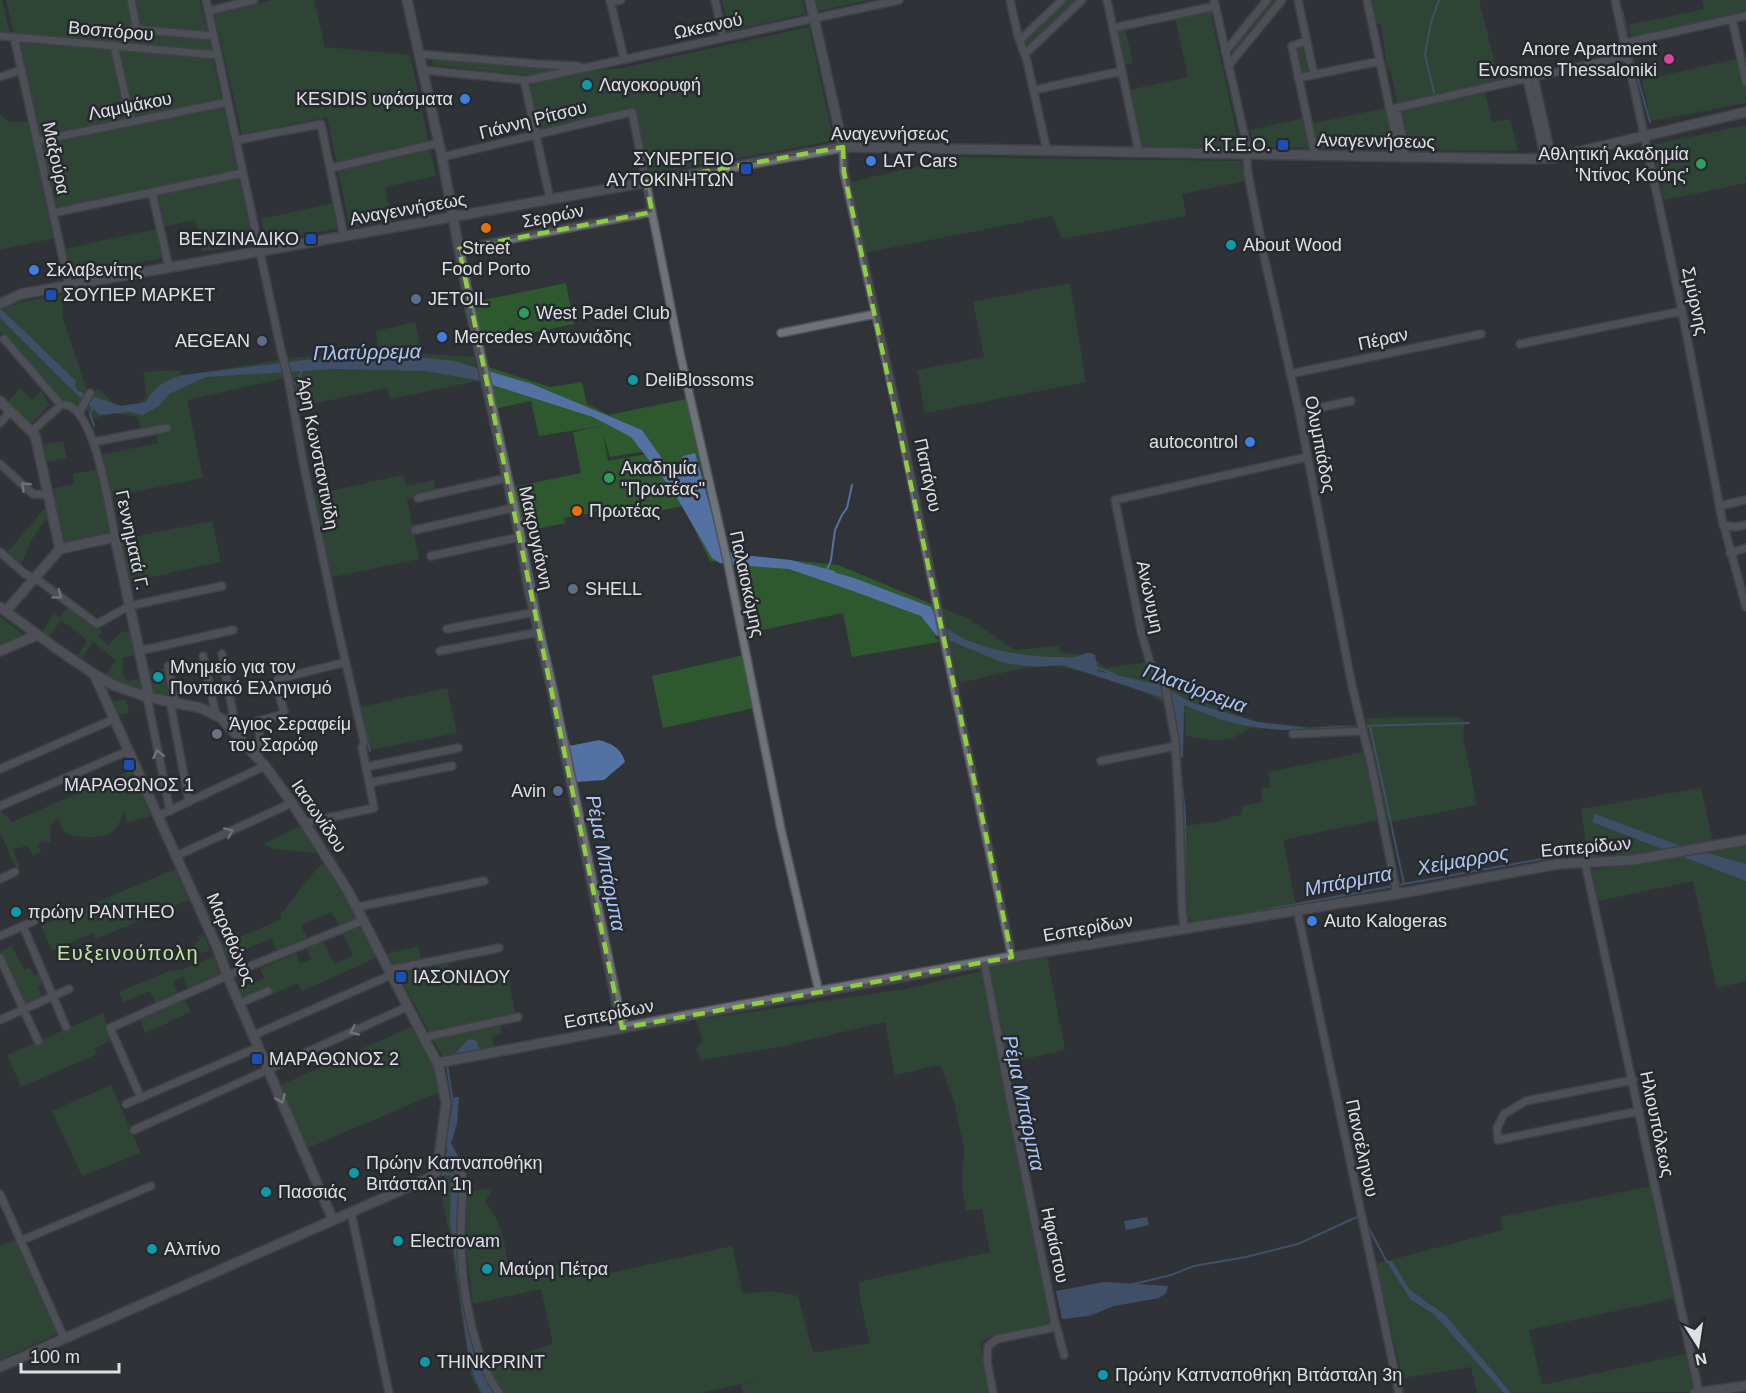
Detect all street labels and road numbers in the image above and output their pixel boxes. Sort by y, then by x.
street label: Ωκεανού [672,9,744,43]
street label: Βοσπόρου [67,17,155,45]
street label: Λαμψάκου [87,88,173,124]
street label: Γιάννη Ρίτσου [477,97,589,143]
street label: Μαξούρα [39,120,73,196]
street label: Αναγεννήσεως [831,124,949,144]
street label: Αναγεννήσεως [1317,130,1435,152]
street label: Αναγεννήσεως [348,189,468,229]
street label: Σερρών [520,200,586,232]
street label: Σμύρνης [1678,265,1712,337]
street label: Πέραν [1356,324,1410,354]
street label: Άρη Κωνσταντινίδη [294,377,342,531]
street label: Ολυμπιάδος [1301,394,1339,494]
street label: Παπάγου [910,436,946,514]
street label: Μακρυγιάννη [515,484,557,592]
street label: Γεννηματά Γ. [112,488,152,592]
street label: Παλαιοκώμης [726,529,768,639]
street label: Ανώνυμη [1133,559,1167,635]
street label: Ιασωνίδου [287,776,351,856]
street label: Εσπερίδων [1540,833,1632,861]
street label: Μαραθώνος [203,890,259,988]
street label: Εσπερίδων [1042,910,1134,946]
street label: Εσπερίδων [562,996,656,1032]
street label: Ηλιουπόλεως [1636,1069,1678,1179]
street label: Πανσέληνου [1342,1097,1382,1199]
street label: Ηφαίστου [1037,1205,1073,1285]

